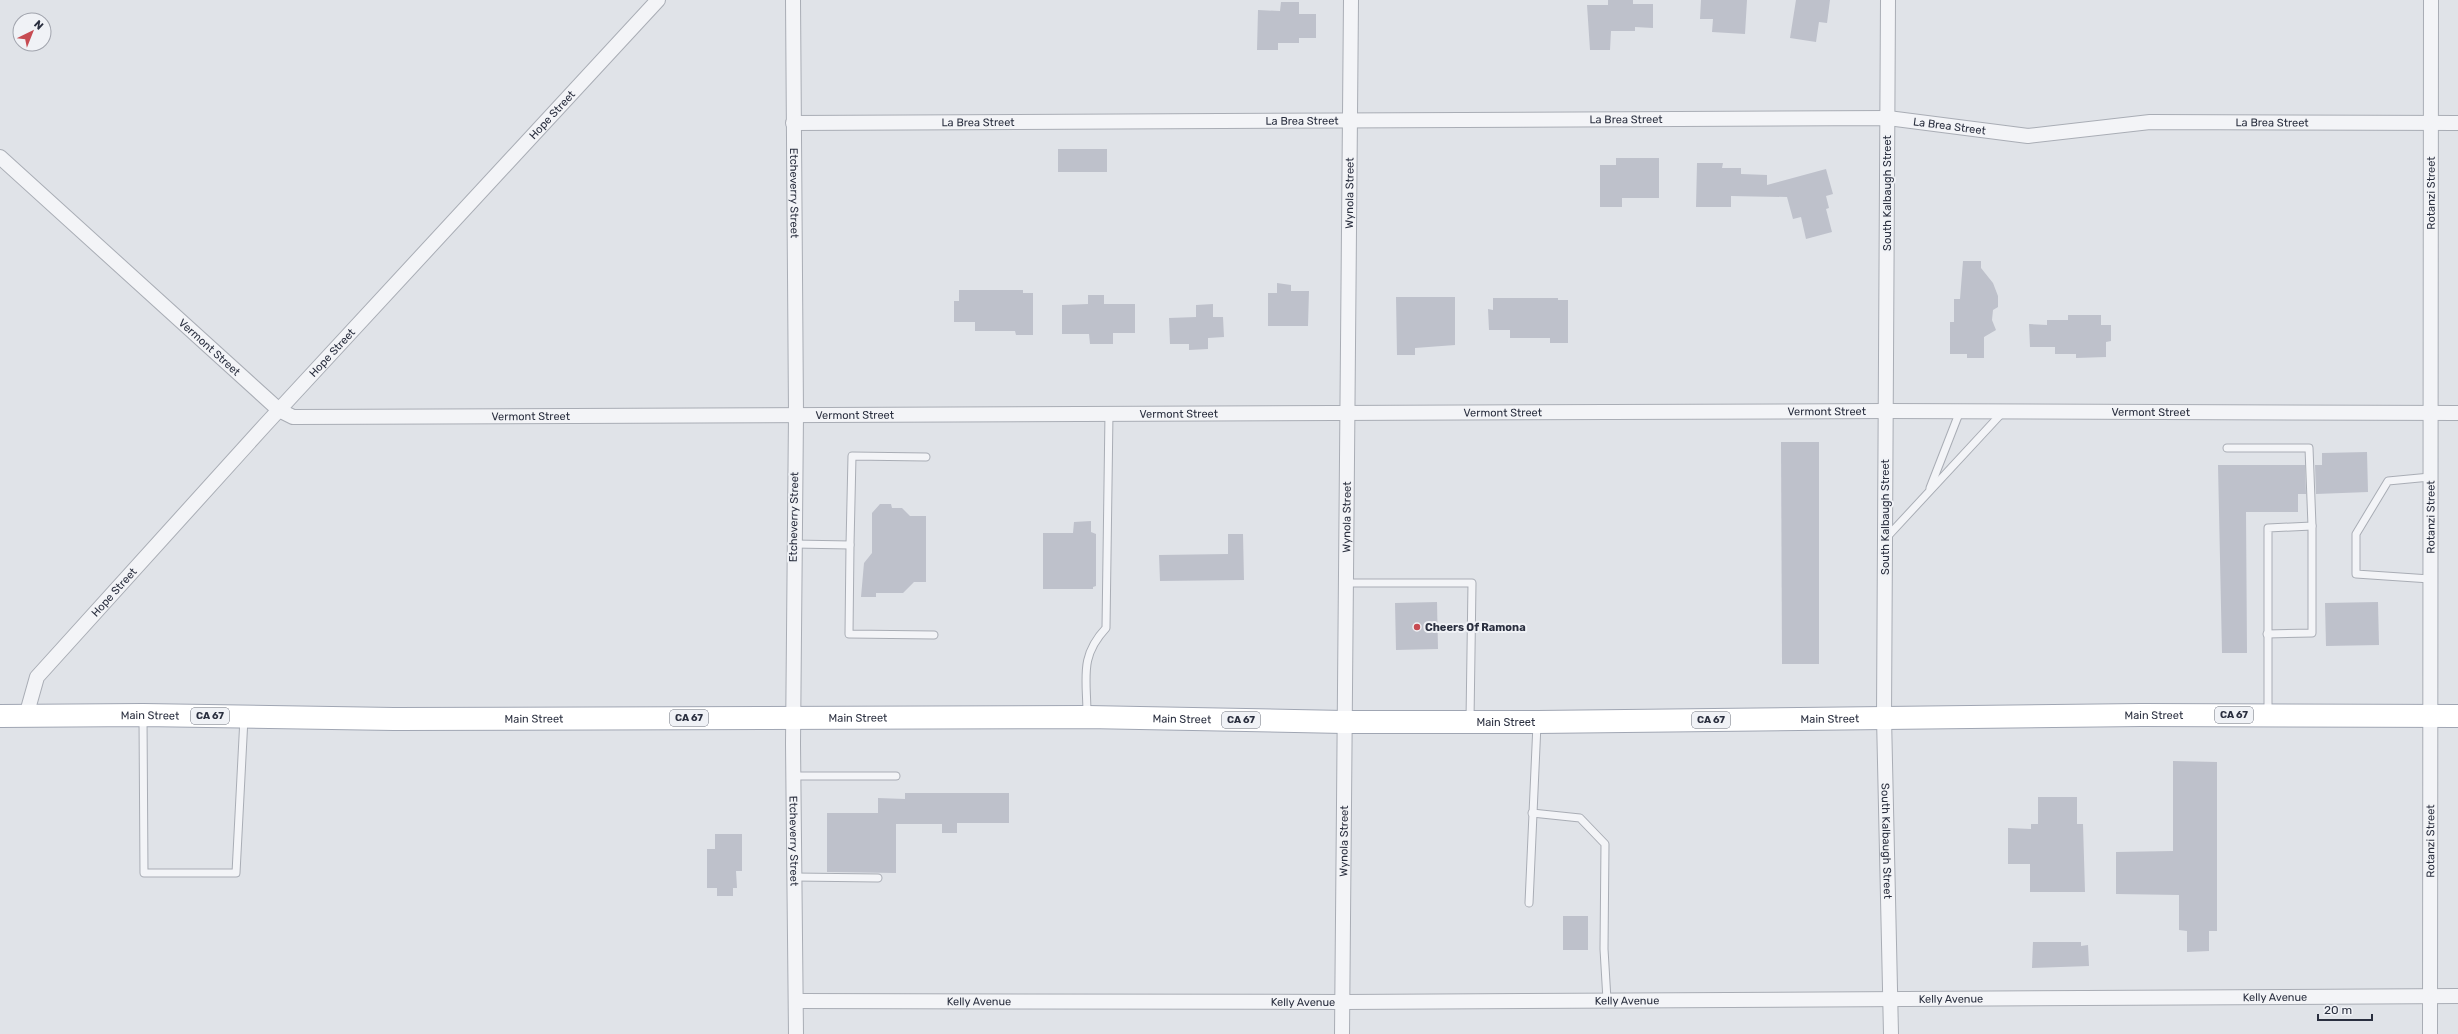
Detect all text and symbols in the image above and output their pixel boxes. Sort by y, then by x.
north arrow [12,12,52,52]
text: N [31,18,46,33]
street label: Hope Street [526,87,578,142]
street label: La Brea Street [1589,113,1663,126]
street label: La Brea Street [1265,114,1339,127]
street label: La Brea Street [941,115,1015,129]
street label: La Brea Street [1912,115,1987,137]
street label: La Brea Street [2235,116,2309,129]
street label: South Kalbaugh Street [1881,134,1894,251]
street label: Etcheverry Street [788,148,801,239]
street label: Rotanzi Street [2424,156,2437,230]
street label: Wynola Street [1343,157,1356,229]
street label: Vermont Street [176,316,244,379]
street label: Hope Street [306,325,358,380]
street label: Vermont Street [1787,405,1867,418]
street label: Vermont Street [2111,405,2191,419]
street label: Vermont Street [1463,406,1543,419]
street label: Vermont Street [1139,407,1219,420]
street label: Vermont Street [815,408,895,422]
street label: Vermont Street [491,409,571,423]
street label: South Kalbaugh Street [1879,458,1892,575]
street label: Etcheverry Street [787,471,801,562]
street label: Rotanzi Street [2424,480,2437,554]
street label: Wynola Street [1340,481,1353,553]
street label: Hope Street [88,564,140,619]
place label: Cheers Of Ramona [1425,621,1526,634]
marker: Cheers Of Ramona [1412,622,1422,632]
road number: CA 67 [2215,707,2253,723]
street label: Main Street [121,708,180,722]
road number: CA 67 [191,708,229,724]
street label: Main Street [2124,708,2184,722]
road number: CA 67 [670,710,708,726]
street label: Main Street [829,711,888,724]
street label: Main Street [505,712,564,725]
street label: Main Street [1152,712,1212,726]
road number: CA 67 [1222,712,1260,728]
road number: CA 67 [1692,712,1730,728]
street label: Main Street [1800,712,1860,725]
street label: Main Street [1477,716,1536,729]
street label: South Kalbaugh Street [1879,783,1895,900]
street label: Etcheverry Street [787,796,801,887]
street label: Rotanzi Street [2424,804,2437,878]
street label: Wynola Street [1337,805,1350,877]
street label: Kelly Avenue [2243,990,2307,1004]
street label: Kelly Avenue [1919,992,1983,1005]
street label: Kelly Avenue [1595,994,1659,1007]
street label: Kelly Avenue [947,995,1011,1008]
street label: Kelly Avenue [1271,995,1335,1008]
scale bar [2318,996,2372,1022]
text: 20 m [2324,1003,2352,1017]

